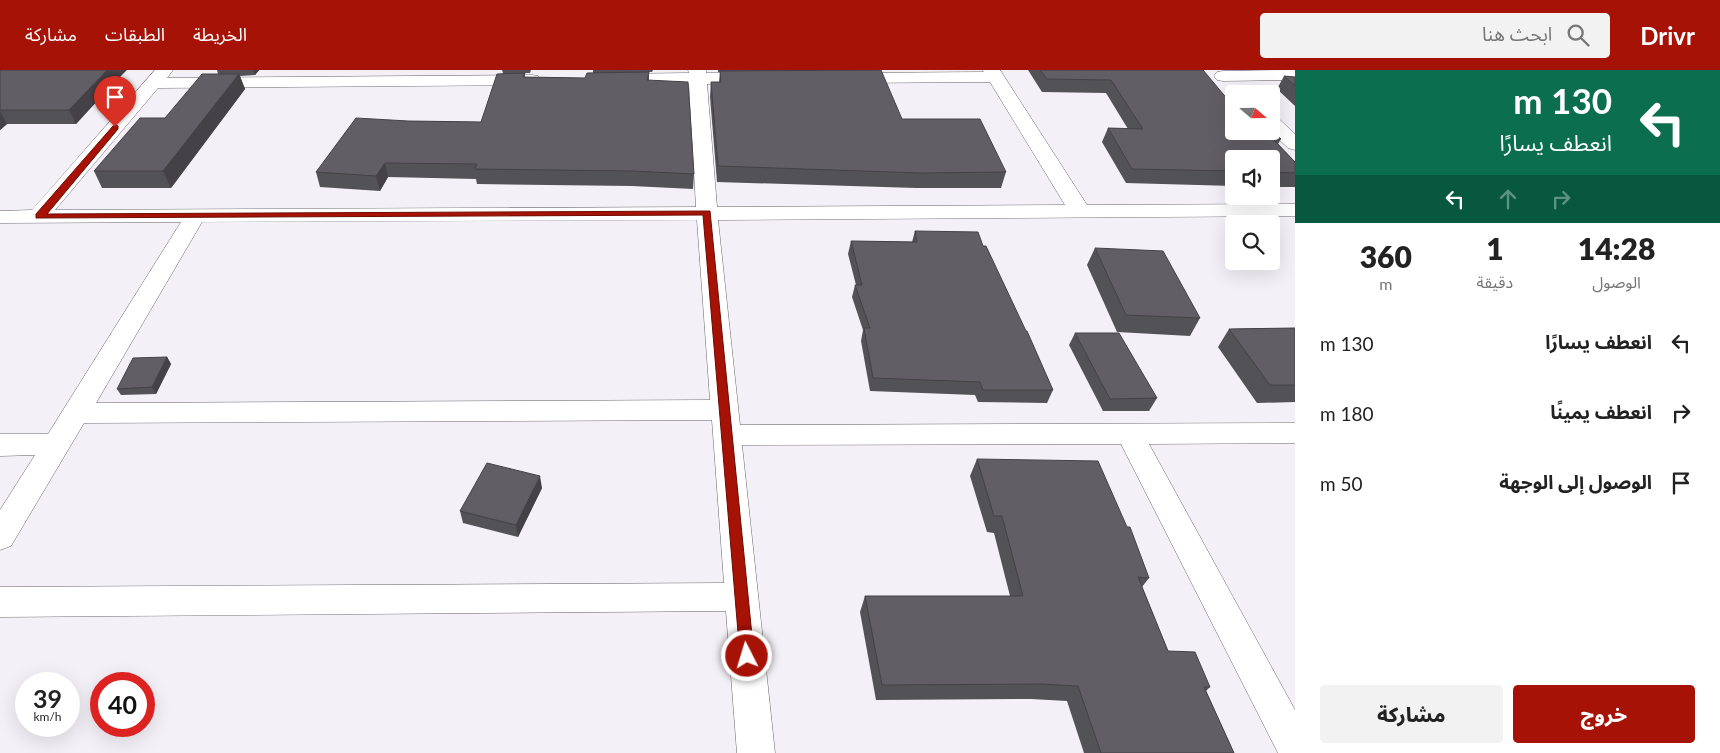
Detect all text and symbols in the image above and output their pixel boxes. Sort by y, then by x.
search box [1260,13,1610,58]
icon: search [1564,21,1592,49]
text: Drivr [1640,21,1695,50]
text: ابحث هنا [1482,22,1552,45]
text: مشاركة [25,23,77,45]
text: الطبقات [105,23,165,45]
text: الخريطة [193,23,247,45]
pin [94,76,136,127]
text: 130 m [1513,79,1612,121]
icon: arrive [101,83,129,111]
north arrow [1225,85,1280,140]
map controls [1225,85,1280,270]
icon: left [1630,90,1695,155]
text: انعطف يسارًا [1500,129,1612,156]
button: sound [1225,150,1280,205]
icon: left [1441,185,1469,213]
icon: ahead [1494,185,1522,213]
icon: right [1547,185,1575,213]
button: search [1225,215,1280,270]
text: 1 [1486,230,1504,266]
text: 14:28 [1578,230,1655,266]
text: 360 [1360,238,1412,274]
text: دقيقة [1477,272,1513,291]
text: الوصول [1592,272,1641,291]
text: m [1379,274,1392,293]
icon: left [1667,329,1695,357]
text: انعطف يسارًا [1545,330,1652,353]
text: 130 m [1320,332,1374,355]
icon: right [1667,399,1695,427]
text: انعطف يمينًا [1550,400,1652,423]
text: 180 m [1320,402,1374,425]
icon: arrive [1667,469,1695,497]
text: الوصول إلى الوجهة [1499,470,1652,493]
text: 50 m [1320,472,1363,495]
position arrow [720,629,772,681]
speed limit sign: 40 [90,672,155,737]
text: 39 [33,683,62,713]
button: مشاركة [1320,685,1503,743]
button: خروج [1513,685,1695,743]
text: km/h [33,709,62,724]

